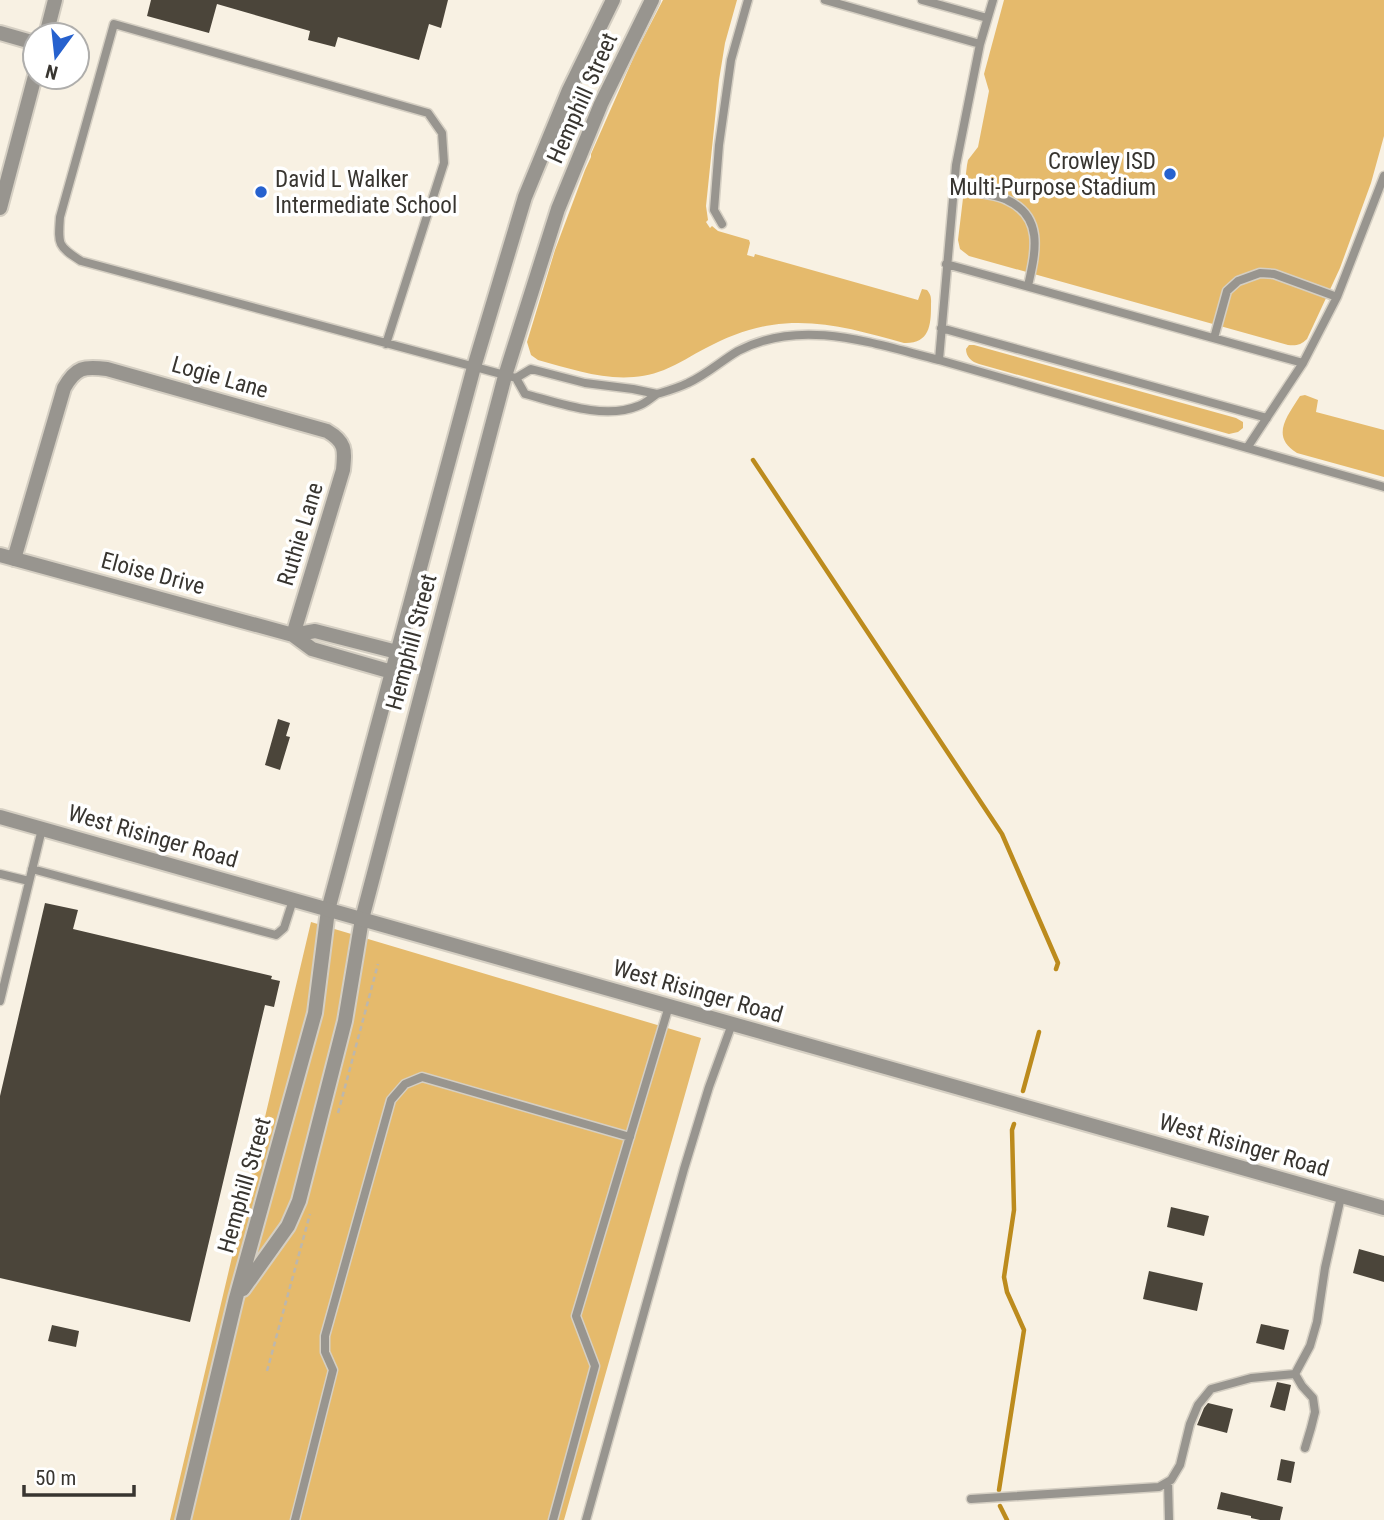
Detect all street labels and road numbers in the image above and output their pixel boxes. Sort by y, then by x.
street label: Hemphill Street [542,29,623,168]
street label: Logie Lane [169,351,271,404]
street label: Ruthie Lane [272,479,329,589]
street label: Eloise Drive [98,547,208,600]
street label: Hemphill Street [380,571,443,713]
street label: West Risinger Road [65,799,241,874]
street label: West Risinger Road [610,954,786,1029]
street label: West Risinger Road [1156,1108,1332,1183]
street label: Hemphill Street [212,1114,277,1256]

